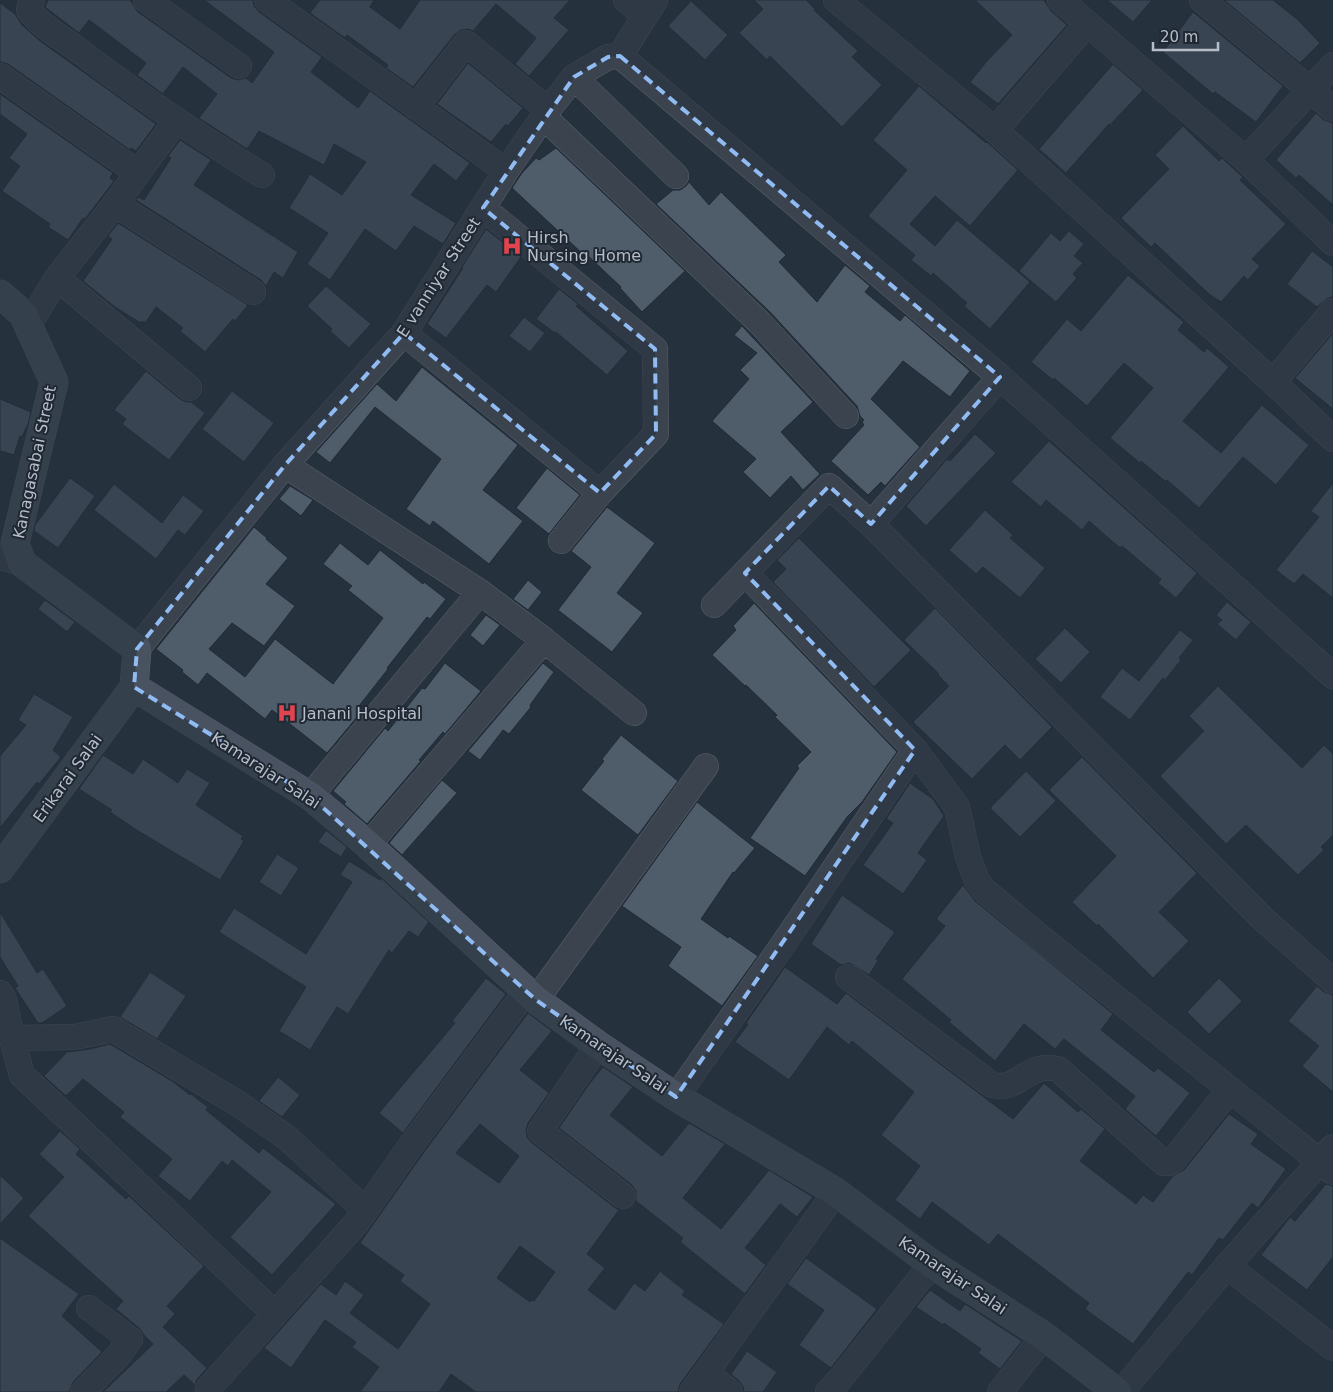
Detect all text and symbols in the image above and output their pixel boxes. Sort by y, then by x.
scale bar [1153,20,1218,52]
text: 20 m [1160,28,1198,46]
street label: E vanniyar Street [393,214,484,341]
place label: Hirsh Nursing Home [527,228,641,265]
hospital icon: Hirsh Nursing Home [501,235,523,257]
street label: Kanagasabai Street [9,384,60,540]
hospital icon: Janani Hospital [276,702,298,724]
place label: Janani Hospital [301,704,421,723]
street label: Kamarajar Salai [208,728,324,813]
street label: Erikarai Salai [29,730,106,826]
street label: Kamarajar Salai [556,1011,671,1098]
street label: Kamarajar Salai [895,1232,1010,1319]

